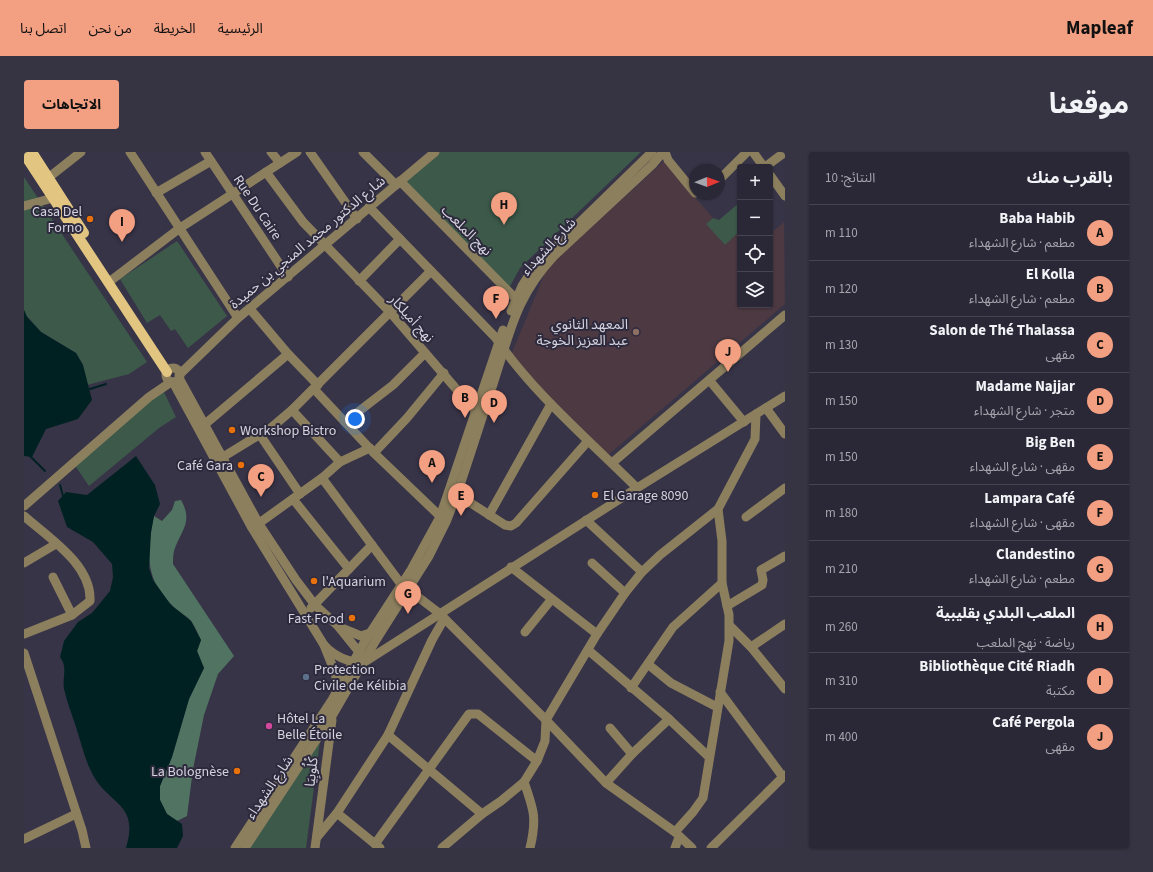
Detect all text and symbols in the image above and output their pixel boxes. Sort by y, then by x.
text: Mapleaf [1066,15,1133,42]
text: اتصل بنا [20,19,66,39]
text: من نحن [88,19,132,39]
text: الخريطة [154,19,196,39]
text: الرئيسية [218,19,263,39]
button: الاتجاهات [24,80,119,129]
text: موقعنا [1049,84,1129,124]
north arrow [689,164,725,200]
map controls [737,164,773,308]
button: + [737,164,773,200]
text: بالقرب منك [1027,166,1113,190]
text: النتائج: 10 [825,169,875,187]
street label: شارع الدكتور محمد المنجي بن حميدة [225,171,390,314]
street label: Rue Du Caire [228,171,286,244]
pin: H [491,192,517,225]
button: − [737,200,773,236]
street label: نهج الملعب [436,201,496,261]
place label: Casa Del Forno [32,202,82,238]
text: Baba Habib [999,208,1075,229]
pin: I [109,209,135,242]
street label: شارع الشهداء [517,213,581,280]
marker: Casa Del Forno [85,214,95,224]
text: 110 m [825,224,858,242]
text: A [1096,224,1104,242]
text: مطعم · شارع الشهداء [969,234,1075,252]
button: locate [737,236,773,272]
text: El Kolla [1026,264,1075,285]
button: layers [737,272,773,308]
text: 120 m [825,280,858,298]
text: B [1096,280,1104,298]
pin: F [483,286,509,319]
street label: نهج أميلكار [383,289,439,348]
text: مطعم · شارع الشهداء [969,290,1075,308]
place label: المعهد الثانوي عبد العزيز الخوجة [536,315,628,351]
text: Salon de Thé Thalassa [929,320,1075,341]
marker: المعهد الثانوي عبد العزيز الخوجة [631,327,641,337]
text: 130 m [825,336,858,354]
text: C [1096,336,1104,354]
pin: J [715,339,741,372]
text: مقهى [1046,346,1075,364]
text: Madame Najjar [975,376,1075,397]
pin: B [452,385,478,418]
pin: D [481,390,507,423]
text: 150 m [825,392,858,410]
text: D [1096,392,1104,410]
text: متجر · شارع الشهداء [974,402,1075,420]
your location [345,409,365,429]
place label: Workshop Bistro [240,421,336,441]
marker: Workshop Bistro [227,425,237,435]
text: Big Ben [1025,432,1075,453]
text: 150 m [825,448,858,466]
text: E [1096,448,1104,466]
pin: A [419,450,445,483]
place label: Café Gara [177,456,233,476]
text: مقهى · شارع الشهداء [970,458,1075,476]
marker: Café Gara [236,460,246,470]
pin: C [248,464,274,497]
pin: E [448,483,474,516]
place label: El Garage 8090 [603,486,689,506]
text: Lampara Café [984,488,1075,509]
marker: El Garage 8090 [590,490,600,500]
text: 180 m [825,504,858,522]
text: F [1097,504,1103,522]
text: مقهى · شارع الشهداء [970,514,1075,532]
text: Clandestino [996,544,1075,565]
text: 210 m [825,560,858,578]
text: G [1096,560,1104,578]
text: مطعم · شارع الشهداء [969,570,1075,588]
place label: l'Aquarium [322,572,386,592]
marker: l'Aquarium [309,576,319,586]
pin: G [395,581,421,614]
text: الملعب البلدي بقليبية [936,603,1075,624]
place label: Fast Food [288,609,344,629]
marker: Fast Food [347,613,357,623]
text: 260 m [825,618,858,636]
text: H [1096,618,1104,636]
text: رياضة · نهج الملعب [976,634,1075,652]
text: Bibliothèque Cité Riadh [919,656,1075,677]
place label: Protection Civile de Kélibia [314,660,406,696]
marker: Protection Civile de Kélibia [301,672,311,682]
text: 310 m [825,672,858,690]
text: I [1098,672,1102,690]
text: مكتبة [1046,682,1075,700]
place label: Hôtel La Belle Étoile [277,709,342,745]
text: Café Pergola [992,712,1075,733]
marker: Hôtel La Belle Étoile [264,721,274,731]
text: 400 m [825,728,858,746]
text: J [1097,728,1103,746]
text: مقهى [1046,738,1075,756]
street label: شارع الشهداء [241,752,298,823]
street label: كْلُوبِيَا [299,756,324,788]
place label: La Bolognèse [151,762,229,782]
marker: La Bolognèse [232,766,242,776]

